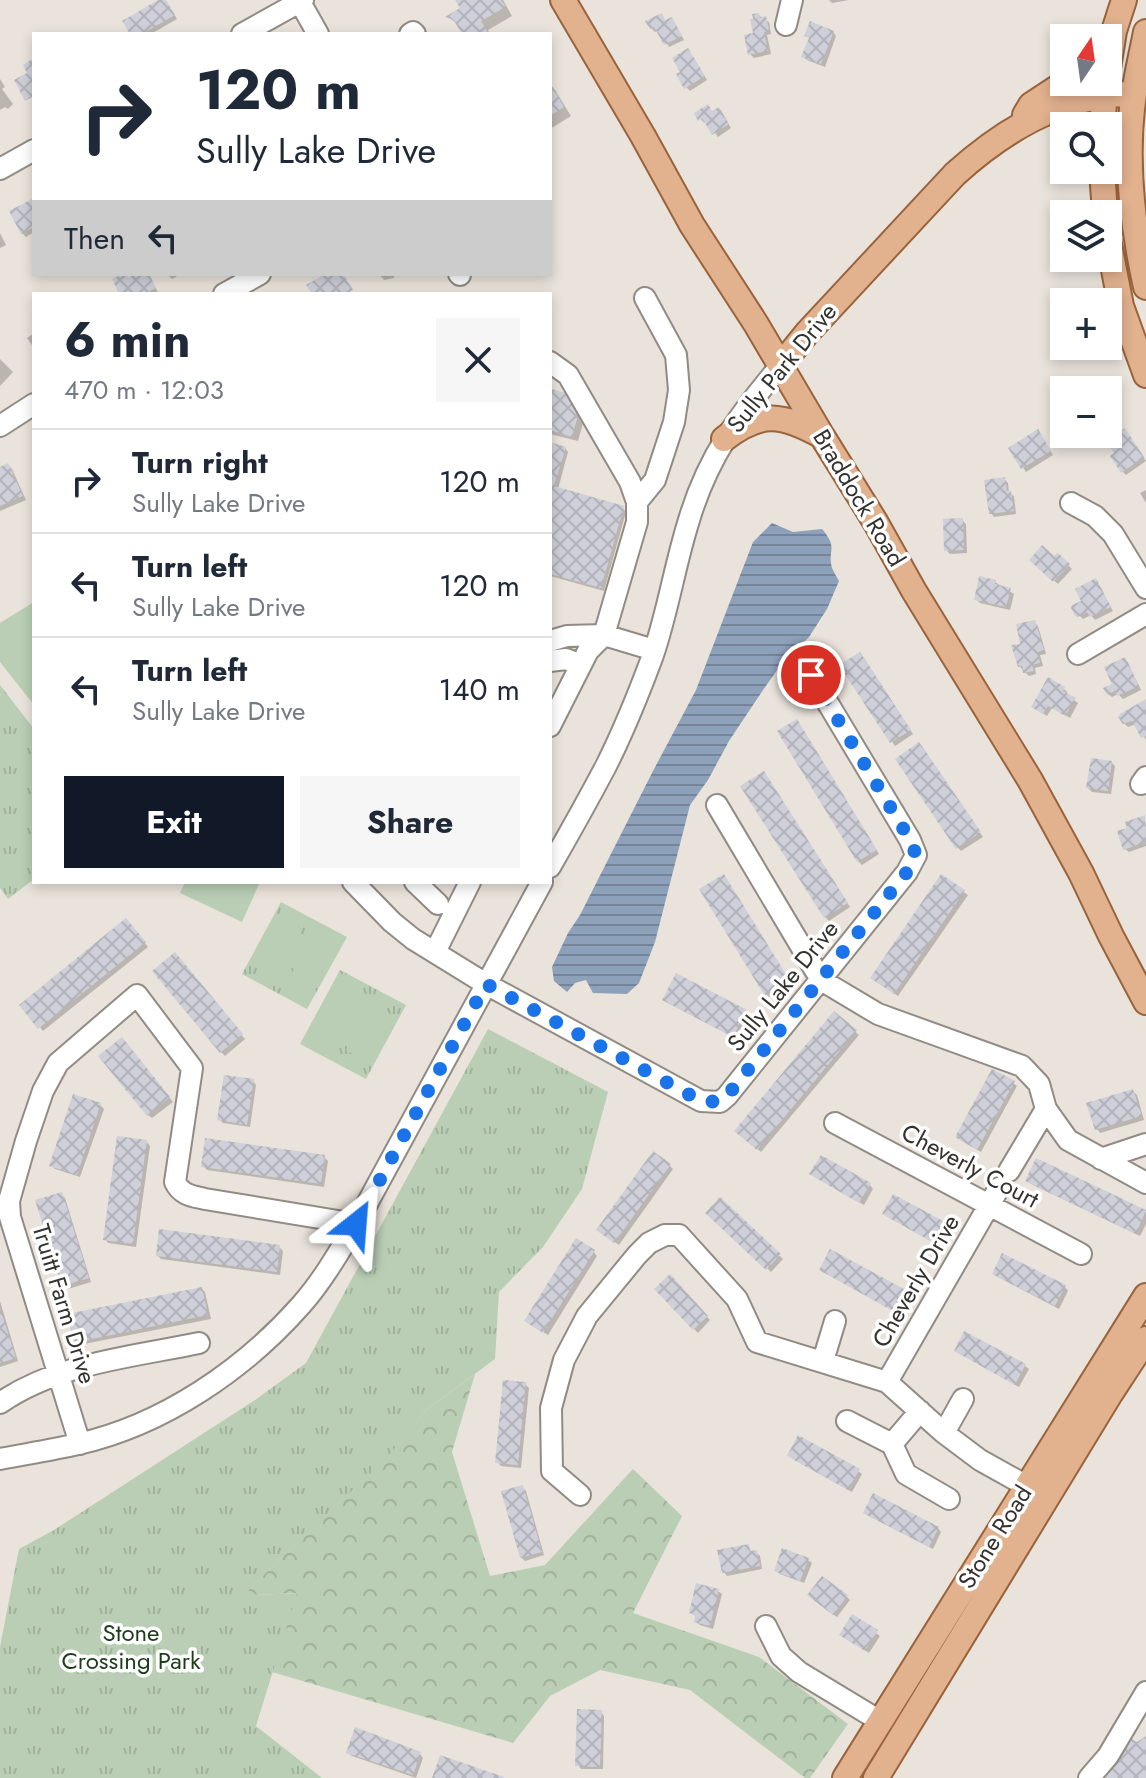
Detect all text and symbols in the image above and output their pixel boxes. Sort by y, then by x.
north arrow [1050,24,1122,96]
map controls [1050,24,1122,448]
text: 120 m [196,49,361,130]
icon: right [64,64,168,168]
button: search [1050,112,1122,184]
text: Sully Lake Drive [196,124,436,176]
button: layers [1050,200,1122,272]
icon: left [141,216,185,260]
text: Then [64,217,125,260]
button: + [1050,288,1122,360]
street label: Sully Park Drive [718,295,845,440]
text: 6 min [64,306,191,375]
button: close [436,318,520,402]
text: 470 m · 12:03 [64,371,224,409]
button: − [1050,376,1122,448]
street label: Braddock Road [805,422,914,573]
text: Turn right [132,441,268,484]
icon: right [64,459,108,503]
text: 120 m [439,460,520,503]
text: Sully Lake Drive [132,484,305,522]
text: Turn left [132,545,247,588]
icon: left [64,563,108,607]
text: 120 m [439,564,520,607]
text: Sully Lake Drive [132,588,305,626]
pin [777,641,845,709]
text: Turn left [132,649,247,692]
icon: arrive [789,653,833,697]
icon: left [64,667,108,711]
text: 140 m [439,668,520,711]
text: Sully Lake Drive [132,692,305,730]
button: Exit [64,776,284,868]
button: Share [300,776,520,868]
street label: Sully Lake Drive [719,912,847,1059]
street label: Cheverly Court [895,1115,1045,1217]
position arrow [314,1182,398,1266]
street label: Cheverly Drive [863,1208,968,1354]
street label: Truitt Farm Drive [24,1220,105,1388]
street label: Stone Road [949,1478,1040,1595]
park label: Stone Crossing Park [61,1615,201,1678]

